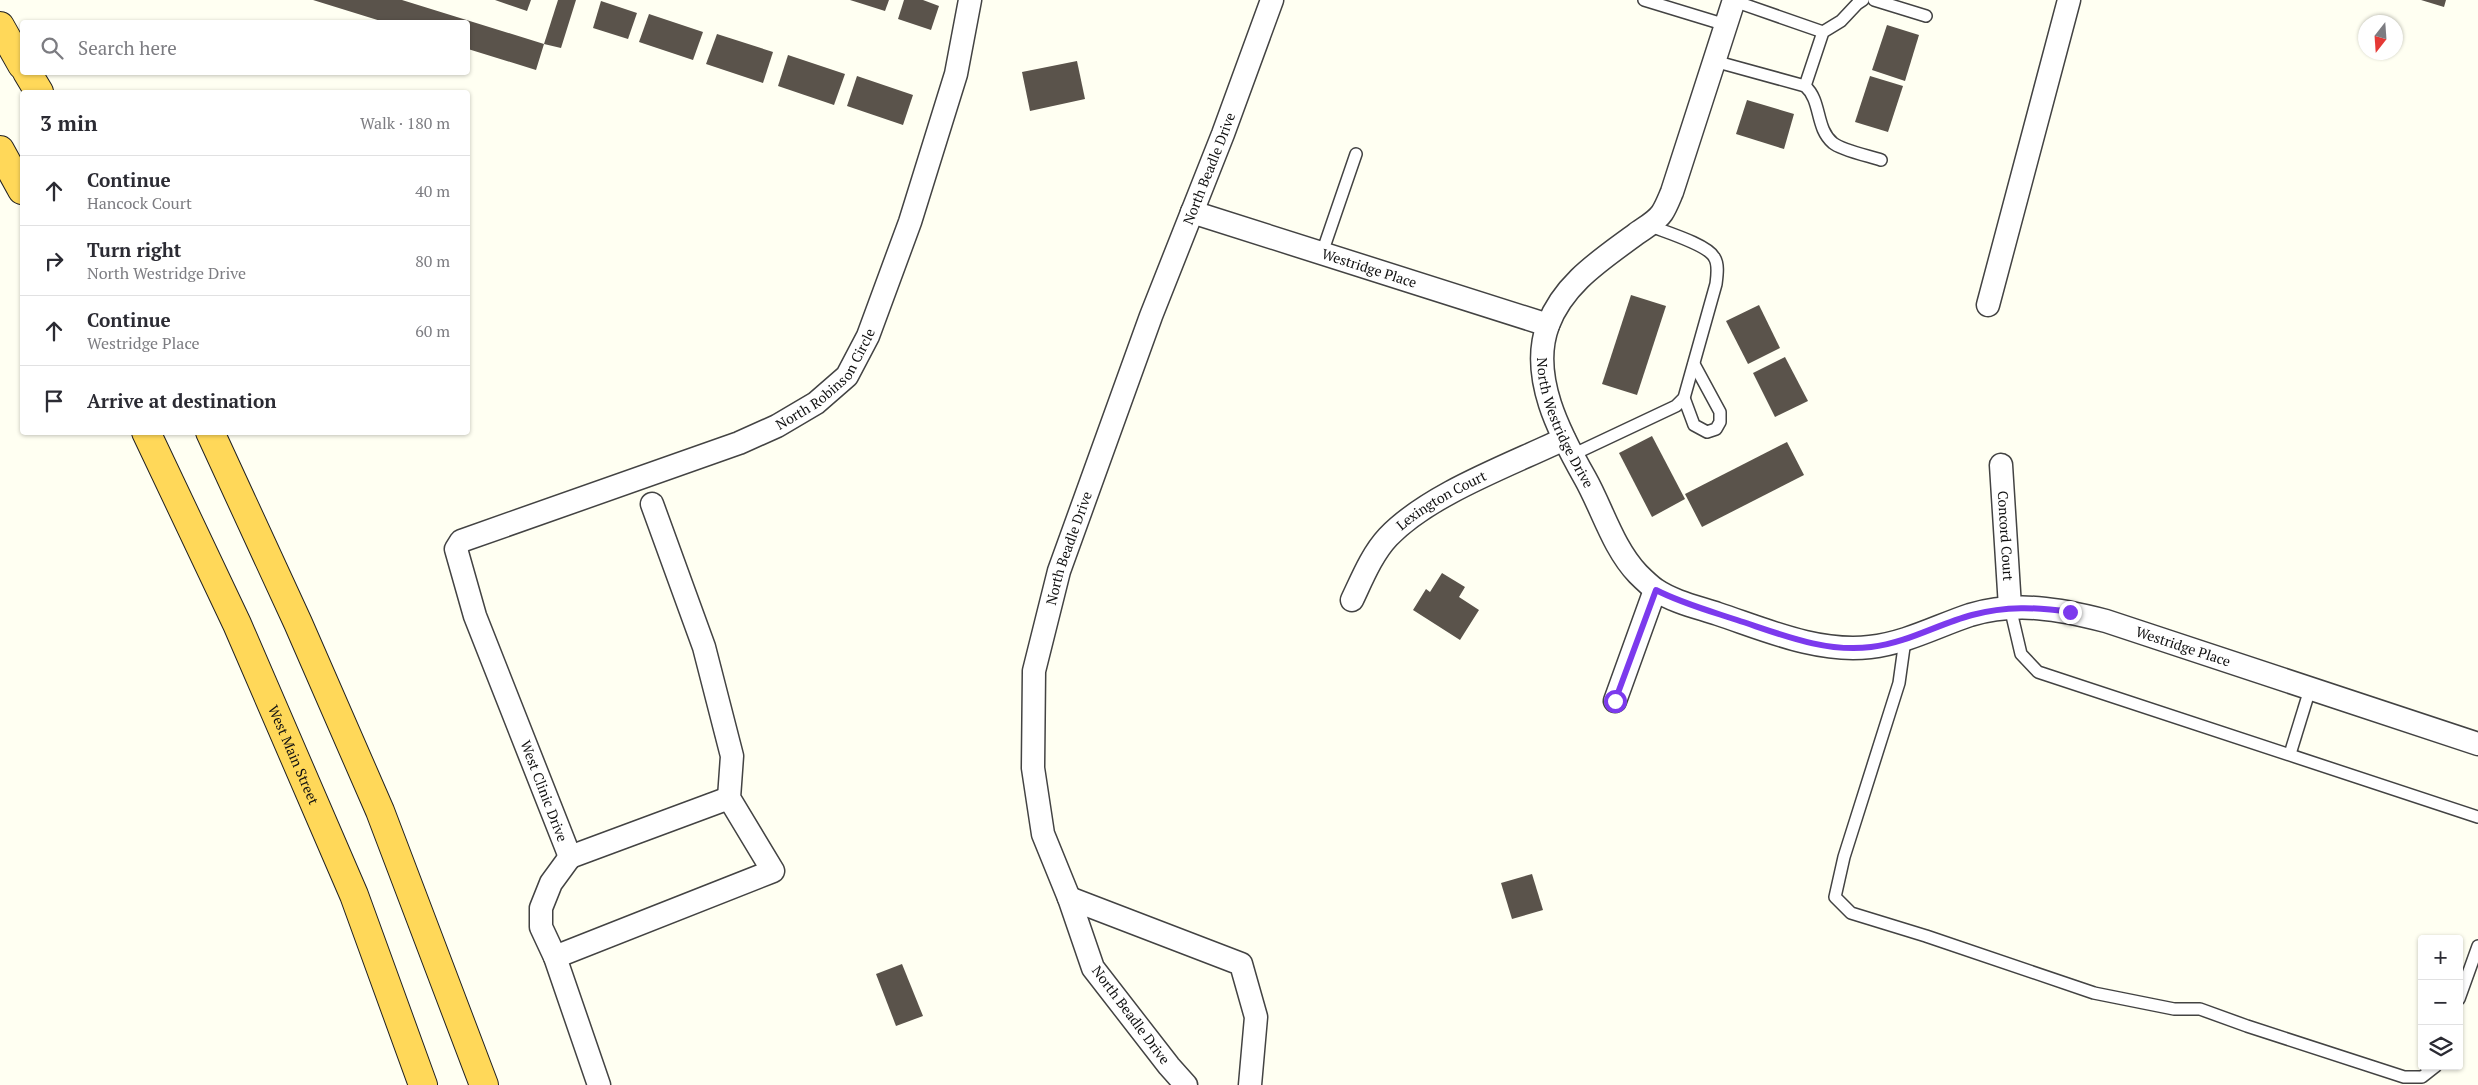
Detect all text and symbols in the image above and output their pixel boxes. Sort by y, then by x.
north arrow [2358,15,2403,60]
search box [20,20,470,75]
icon: search [38,34,66,62]
text: Search here [78,35,177,60]
text: 3 min [40,109,97,137]
street label: North Beadle Drive [1178,110,1239,227]
text: Walk · 180 m [360,112,450,134]
text: Continue [87,167,171,192]
icon: ahead [40,177,68,205]
text: 40 m [415,180,450,202]
text: Hancock Court [87,192,192,214]
text: Turn right [87,237,181,262]
street label: Westridge Place [1320,244,1419,292]
icon: right [40,247,68,275]
text: 80 m [415,250,450,272]
text: North Westridge Drive [87,262,246,284]
text: Continue [87,307,171,332]
icon: ahead [40,317,68,345]
text: 60 m [415,320,450,342]
street label: North Robinson Circle [772,326,879,434]
text: Westridge Place [87,332,200,354]
street label: North Westridge Drive [1533,357,1598,491]
icon: arrive [40,387,68,415]
text: Arrive at destination [87,388,276,413]
street label: Lexington Court [1392,465,1490,534]
street label: North Beadle Drive [1041,489,1096,607]
street label: Concord Court [1994,490,2018,582]
route end [2059,601,2082,624]
street label: Westridge Place [2133,622,2233,671]
route start [1604,690,1627,713]
street label: West Main Street [264,702,324,808]
street label: West Clinic Drive [516,737,573,844]
map controls [2418,935,2463,1070]
button: + [2418,935,2463,980]
street label: North Beadle Drive [1088,962,1175,1068]
button: − [2418,980,2463,1025]
button: layers [2418,1025,2463,1070]

